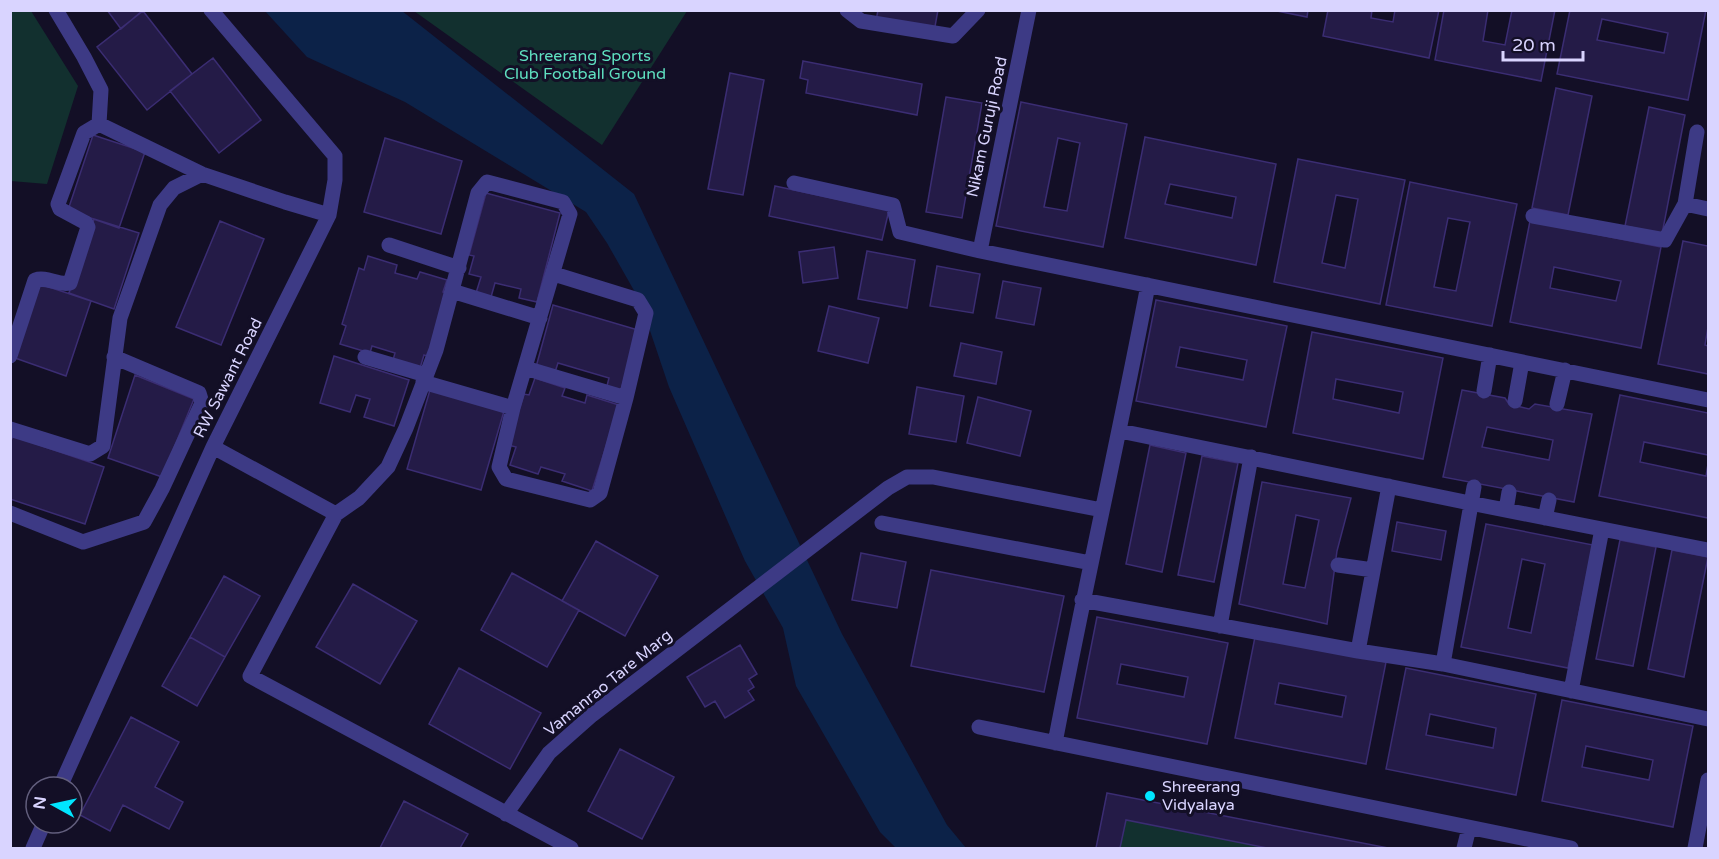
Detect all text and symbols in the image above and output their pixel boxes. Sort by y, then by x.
scale bar [1503,24,1582,62]
text: 20 m [1512,34,1556,56]
park label: Shreerang Sports Club Football Ground [504,46,666,84]
street label: Nikam Guruji Road [962,55,1012,199]
street label: RW Sawant Road [189,315,267,441]
street label: Vamanrao Tare Marg [540,625,676,741]
north arrow [24,775,84,835]
place label: Shreerang Vidyalaya [1162,777,1240,815]
marker: Shreerang Vidyalaya [1143,789,1157,803]
text: N [29,795,51,811]

